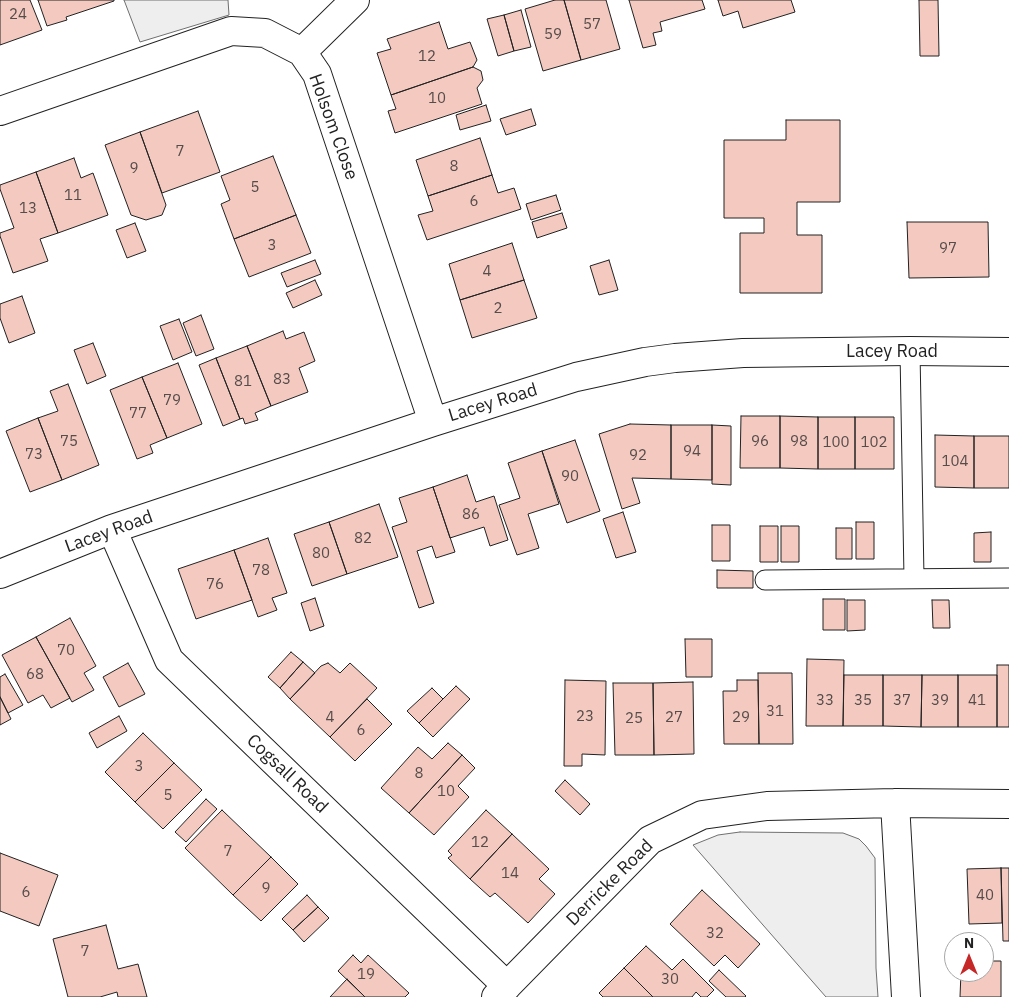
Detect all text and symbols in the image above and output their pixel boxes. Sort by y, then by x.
house number: 24 [9,6,27,24]
house number: 57 [583,16,601,34]
house number: 59 [544,26,562,44]
house number: 12 [418,48,436,66]
street label: Holsom Close [304,71,362,183]
house number: 10 [428,90,446,108]
house number: 7 [176,143,184,161]
house number: 8 [450,158,458,176]
house number: 9 [130,160,138,178]
house number: 5 [251,179,259,197]
house number: 11 [64,187,82,205]
house number: 6 [470,193,478,211]
house number: 13 [19,200,37,218]
house number: 3 [268,237,276,255]
house number: 97 [939,240,957,258]
house number: 4 [483,263,491,281]
house number: 2 [494,300,502,318]
street label: Lacey Road [846,341,938,363]
house number: 83 [273,371,291,389]
house number: 81 [234,373,252,391]
street label: Lacey Road [446,379,540,427]
house number: 79 [163,392,181,410]
house number: 77 [129,405,147,423]
house number: 75 [60,433,78,451]
house number: 96 [751,433,769,451]
house number: 98 [790,433,808,451]
house number: 100 [823,434,849,452]
house number: 102 [861,434,887,452]
house number: 94 [683,443,701,461]
house number: 73 [25,446,43,464]
house number: 92 [629,447,647,465]
house number: 104 [942,453,968,471]
house number: 90 [561,468,579,486]
street label: Lacey Road [62,506,156,558]
house number: 86 [462,506,480,524]
house number: 82 [354,530,372,548]
house number: 80 [312,545,330,563]
house number: 78 [252,562,270,580]
house number: 76 [206,576,224,594]
house number: 70 [57,642,75,660]
house number: 68 [26,666,44,684]
house number: 33 [816,692,834,710]
house number: 35 [854,692,872,710]
house number: 37 [893,692,911,710]
house number: 39 [931,692,949,710]
house number: 41 [968,692,986,710]
house number: 31 [766,703,784,721]
house number: 23 [576,708,594,726]
house number: 4 [326,709,334,727]
house number: 27 [665,709,683,727]
house number: 29 [732,709,750,727]
house number: 25 [625,710,643,728]
house number: 6 [357,722,365,740]
street label: Cogsall Road [242,730,332,818]
house number: 3 [135,758,143,776]
house number: 8 [415,765,423,783]
house number: 10 [437,783,455,801]
house number: 5 [164,787,172,805]
house number: 12 [471,834,489,852]
street label: Derricke Road [562,835,658,931]
house number: 7 [224,843,232,861]
house number: 14 [501,865,519,883]
house number: 9 [262,880,270,898]
house number: 6 [22,884,30,902]
house number: 40 [976,887,994,905]
house number: 32 [706,925,724,943]
north arrow [944,932,994,982]
text: N [964,934,974,952]
house number: 7 [81,943,89,961]
house number: 19 [357,966,375,984]
house number: 30 [661,971,679,989]

